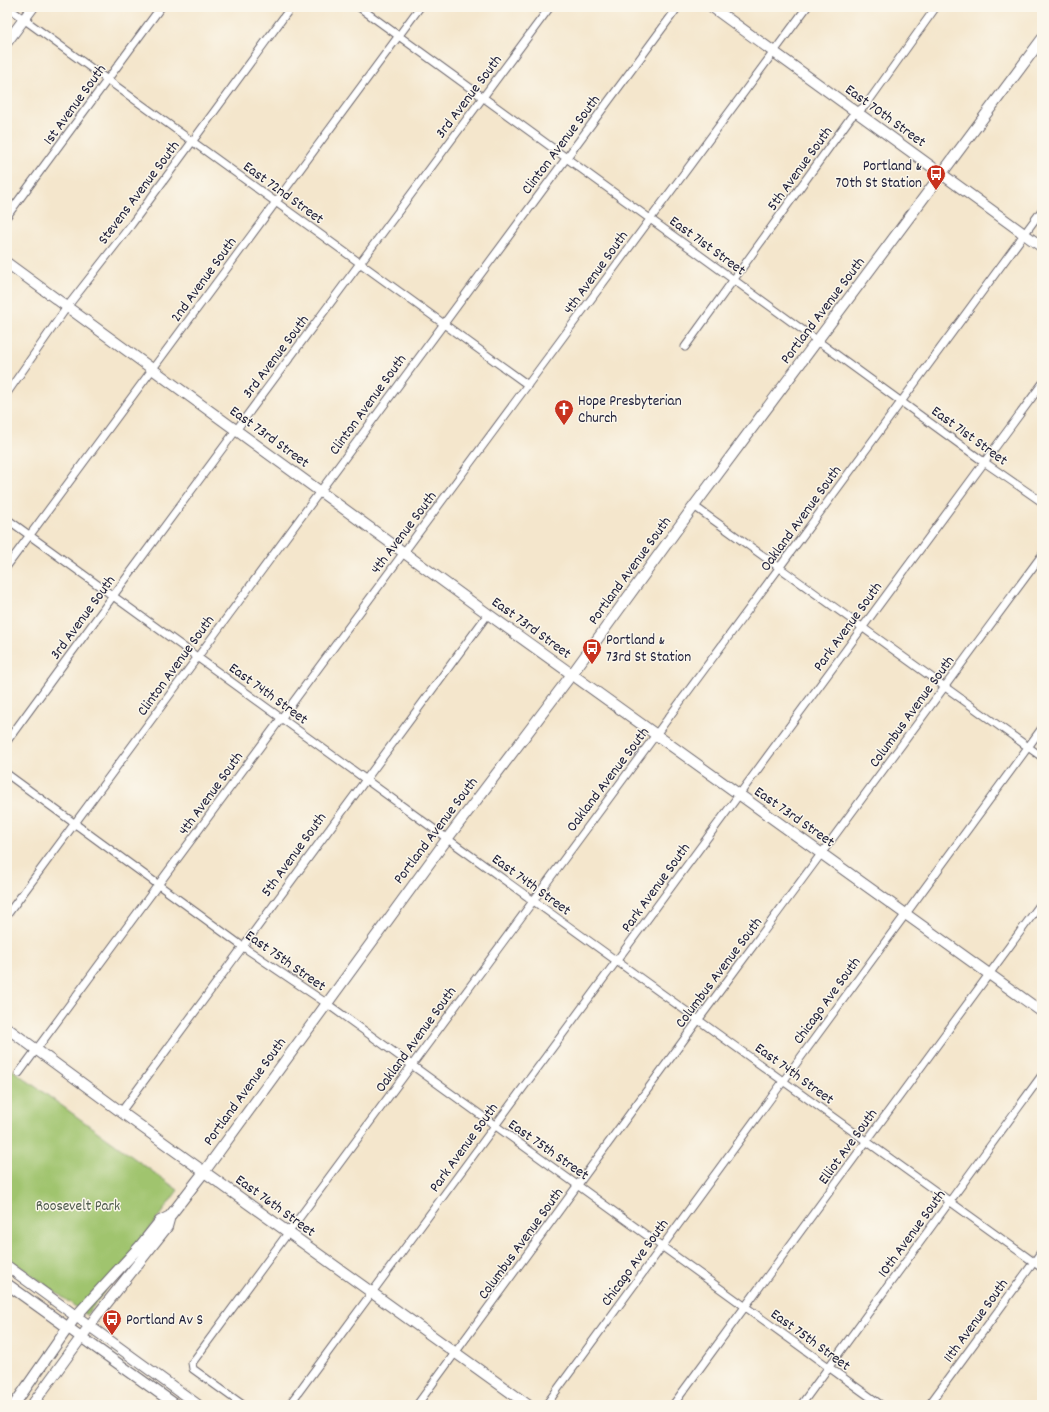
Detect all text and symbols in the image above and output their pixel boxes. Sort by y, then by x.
street label: 3rd Avenue South [431,51,508,143]
street label: 1st Avenue South [39,60,113,150]
street label: East 70th Street [840,80,930,154]
street label: Clinton Avenue South [517,91,607,200]
street label: 5th Avenue South [762,122,839,216]
street label: Stevens Avenue South [93,137,186,250]
place label: Portland & 70th St Station [836,156,922,195]
street label: East 72nd Street [238,157,328,231]
bus stop icon: Portland & 70th St Station [925,163,947,191]
street label: East 71st Street [664,211,750,282]
street label: 4th Avenue South [559,227,635,320]
street label: 2nd Avenue South [166,233,243,327]
street label: Portland Avenue South [776,253,871,369]
street label: 3rd Avenue South [238,311,315,403]
street label: Clinton Avenue South [324,350,413,460]
place label: Hope Presbyterian Church [578,391,682,430]
church icon: Hope Presbyterian Church [553,398,575,426]
street label: East 73rd Street [224,401,314,474]
street label: East 71st Street [926,401,1012,472]
street label: Oakland Avenue South [756,461,848,577]
street label: 4th Avenue South [366,487,443,579]
street label: Portland Avenue South [584,512,678,630]
street label: 3rd Avenue South [46,571,122,665]
street label: Park Avenue South [809,578,889,676]
street label: East 73rd Street [486,592,576,665]
street label: Clinton Avenue South [132,611,221,721]
place label: Portland & 73rd St Station [606,630,691,669]
bus stop icon: Portland & 73rd St Station [581,637,603,665]
street label: Columbus Avenue South [864,651,961,773]
street label: East 74th Street [224,658,312,731]
street label: Oakland Avenue South [562,723,656,837]
street label: 4th Avenue South [174,748,250,841]
street label: Portland Avenue South [389,773,484,889]
street label: East 73rd Street [749,782,839,854]
street label: 5th Avenue South [256,808,333,902]
street label: Park Avenue South [617,839,697,937]
street label: East 74th Street [487,849,575,922]
street label: Columbus Avenue South [671,913,769,1033]
street label: East 75th Street [240,926,330,998]
street label: Chicago Ave South [788,953,867,1049]
street label: Oakland Avenue South [371,982,463,1098]
street label: Portland Avenue South [199,1033,293,1151]
street label: East 74th Street [750,1038,838,1111]
street label: Park Avenue South [425,1099,505,1197]
street label: Elliot Ave South [814,1105,884,1190]
street label: East 75th Street [503,1115,593,1187]
street label: East 76th Street [230,1170,320,1244]
street label: Columbus Avenue South [473,1183,570,1305]
street label: 10th Avenue South [873,1186,952,1283]
park label: Roosevelt Park [36,1196,120,1218]
street label: Chicago Ave South [596,1215,675,1311]
street label: 11th Avenue South [939,1275,1015,1368]
street label: East 75th Street [765,1304,855,1377]
bus stop icon: Portland Av S [101,1308,123,1336]
place label: Portland Av S [126,1310,203,1332]

